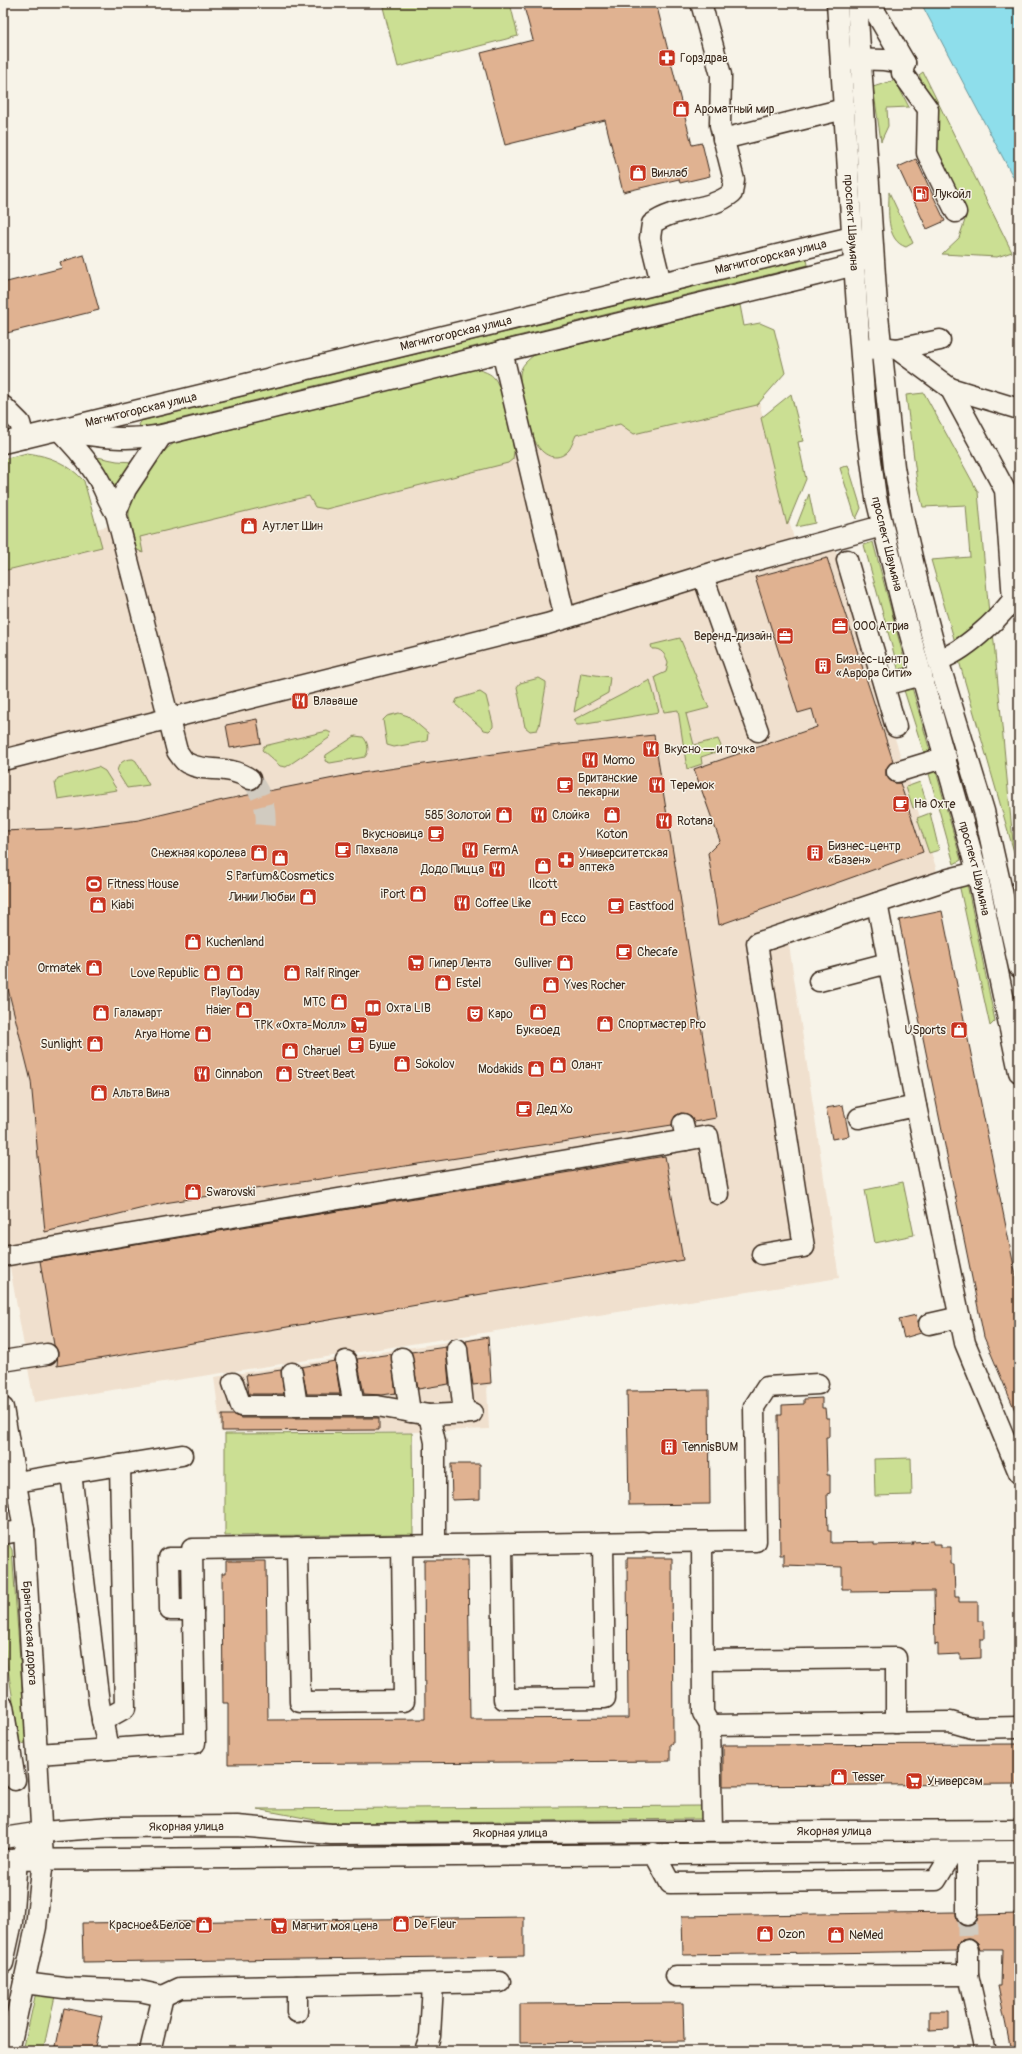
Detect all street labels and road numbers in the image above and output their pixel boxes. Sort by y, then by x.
street label: проспект Шаумяна [841,174,862,272]
street label: Магнитогорская улица [713,236,828,277]
street label: Магнитогорская улица [398,312,514,354]
street label: Магнитогорская улица [84,389,199,430]
street label: проспект Шаумяна [868,495,906,593]
street label: проспект Шаумяна [956,819,994,917]
street label: Брантовская дорога [19,1580,40,1686]
street label: Якорная улица [149,1819,224,1834]
street label: Якорная улица [796,1823,872,1839]
street label: Якорная улица [472,1825,548,1841]

